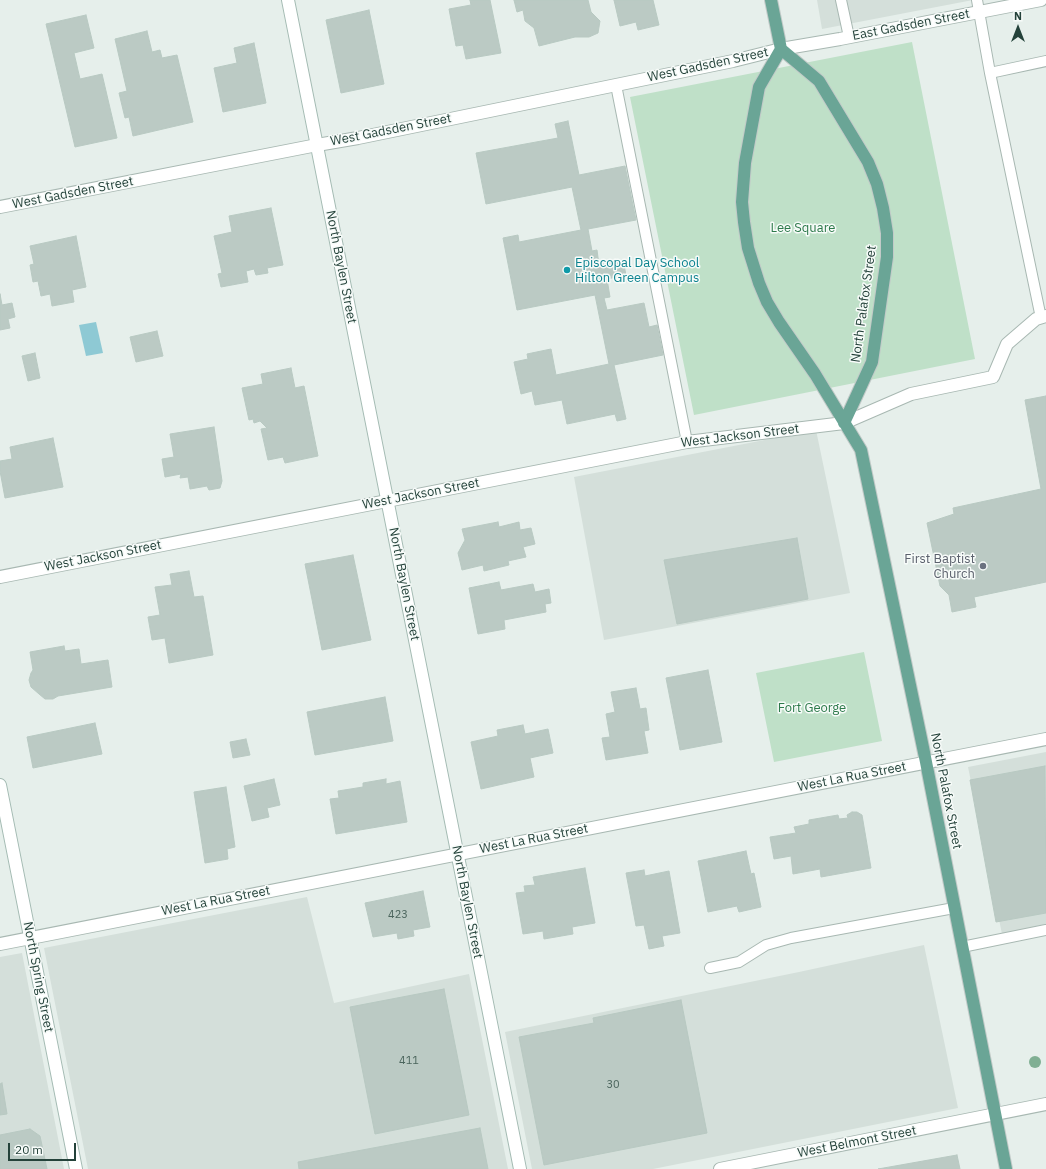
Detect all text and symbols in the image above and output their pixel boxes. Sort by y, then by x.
street label: East Gadsden Street [851,6,971,44]
north arrow [998,8,1038,48]
text: N [1014,9,1022,23]
street label: West Gadsden Street [646,45,770,85]
street label: West Gadsden Street [329,111,453,149]
street label: West Gadsden Street [11,174,135,212]
street label: North Baylen Street [322,209,360,325]
park label: Lee Square [771,220,835,236]
street label: North Palafox Street [848,244,880,364]
place label: Episcopal Day School Hilton Green Campus [575,255,699,286]
marker: Episcopal Day School Hilton Green Campus [562,265,572,275]
street label: West Jackson Street [680,421,800,451]
street label: West Jackson Street [361,475,481,513]
street label: North Baylen Street [385,526,423,642]
street label: West Jackson Street [43,537,163,575]
place label: First Baptist Church [904,551,975,582]
marker: First Baptist Church [978,561,988,571]
park label: Fort George [778,700,846,716]
street label: North Palafox Street [927,732,965,850]
street label: West La Rua Street [796,759,908,795]
street label: West La Rua Street [478,821,590,857]
street label: North Baylen Street [448,844,486,960]
street label: West La Rua Street [160,883,272,919]
house number: 423 [388,908,408,922]
street label: North Spring Street [20,920,56,1034]
house number: 411 [399,1054,419,1068]
house number: 30 [606,1078,620,1092]
street label: West Belmont Street [796,1123,918,1161]
scale bar [10,1135,78,1161]
text: 20 m [15,1142,43,1157]

